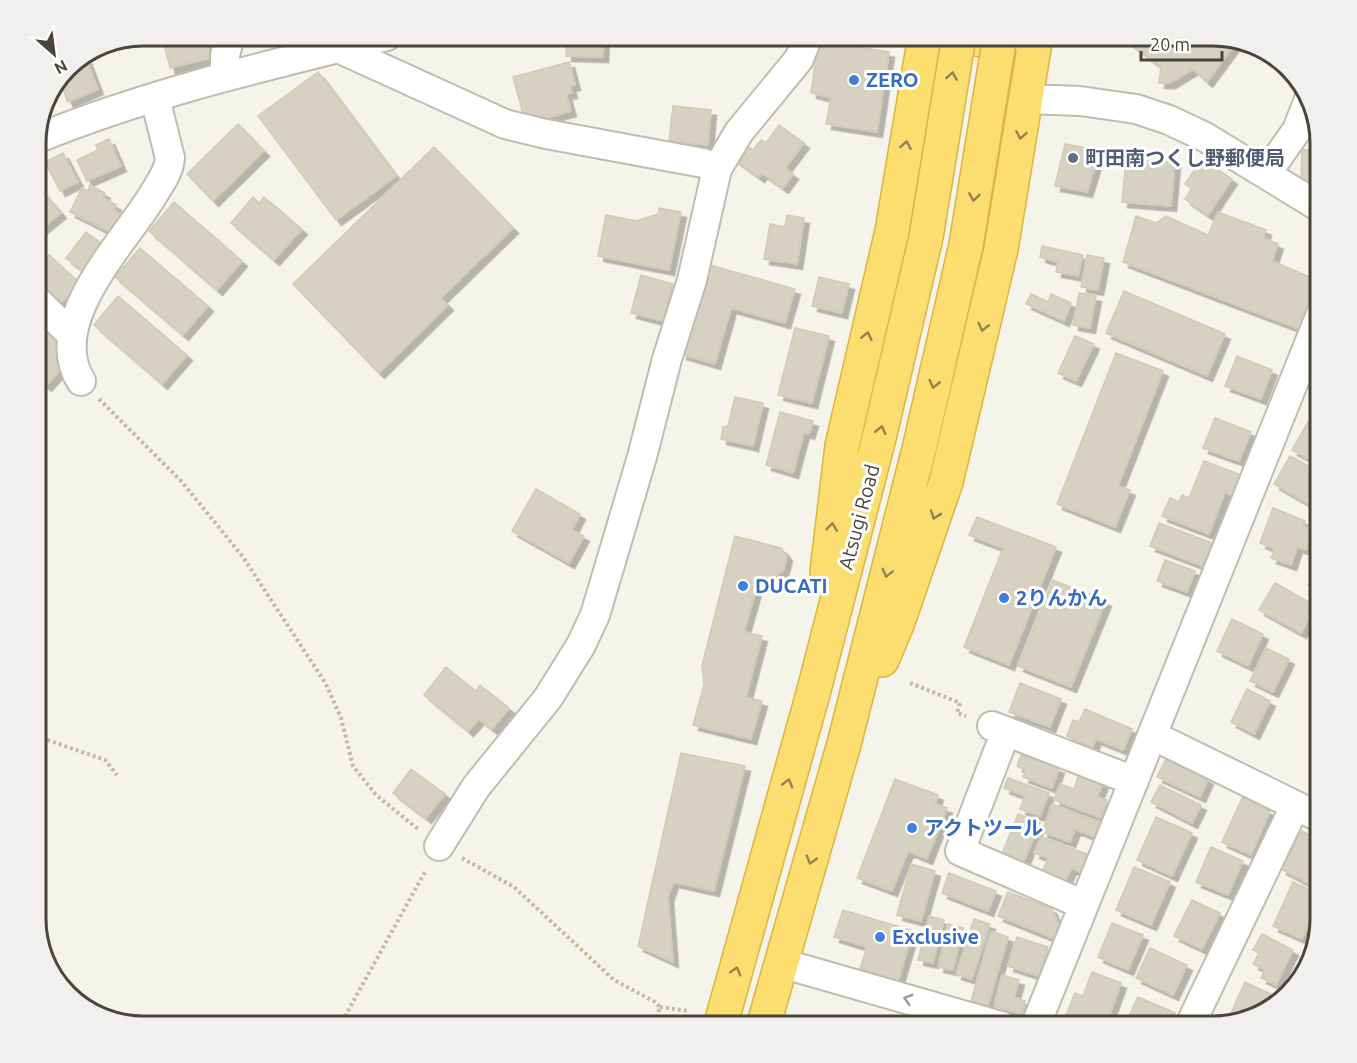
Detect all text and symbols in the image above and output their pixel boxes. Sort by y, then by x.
north arrow [24,24,84,84]
scale bar [1141,24,1222,62]
text: 20 m [1150,34,1190,54]
text: N [52,56,71,78]
place label: ZERO [866,68,918,91]
one-way arrow [945,71,958,81]
marker: ZERO [847,73,861,87]
one-way arrow [1015,131,1027,140]
one-way arrow [900,140,912,150]
place label: 町田南つくし野郵便局 [1085,146,1285,169]
marker: 町田南つくし野郵便局 [1066,151,1080,165]
one-way arrow [968,192,981,202]
one-way arrow [977,321,990,331]
one-way arrow [860,331,873,341]
one-way arrow [928,379,941,389]
one-way arrow [874,425,887,435]
street label: Atsugi Road [833,462,884,572]
one-way arrow [929,509,942,520]
one-way arrow [826,523,838,532]
one-way arrow [882,568,895,578]
place label: DUCATI [755,574,828,597]
marker: DUCATI [736,579,750,593]
place label: 2りんかん [1016,586,1107,609]
marker: 2りんかん [997,591,1011,605]
one-way arrow [781,778,793,789]
place label: アクトツール [924,816,1043,839]
marker: アクトツール [905,821,919,835]
one-way arrow [806,854,818,865]
place label: Exclusive [892,925,979,948]
marker: Exclusive [873,930,887,944]
one-way arrow [729,966,741,977]
one-way arrow [903,994,913,1007]

